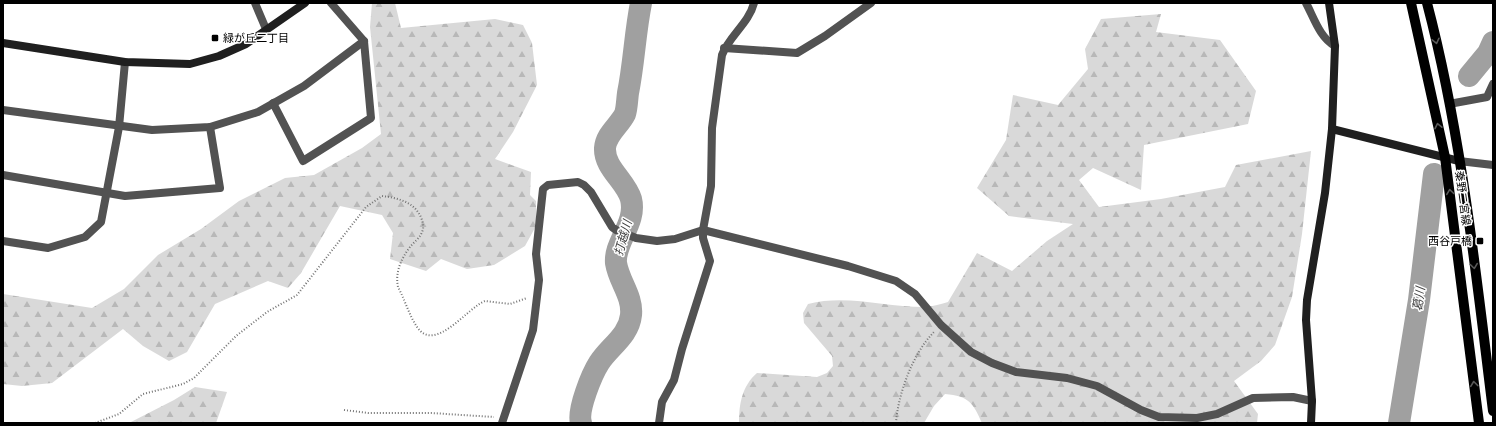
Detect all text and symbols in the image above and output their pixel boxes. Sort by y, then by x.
place label: 緑が丘二丁目 [223,32,289,44]
marker: 緑が丘二丁目 [210,33,220,43]
one-way arrow [1432,38,1440,44]
one-way arrow [1435,123,1443,129]
street label: 秦野二宮線 [1453,170,1473,226]
one-way arrow [1446,189,1455,195]
water label: 打越川 [611,217,635,257]
place label: 西谷戸橋 [1428,235,1472,247]
marker: 西谷戸橋 [1475,236,1485,246]
one-way arrow [1469,263,1478,269]
water label: 葛川 [1410,284,1428,312]
one-way arrow [1470,381,1479,387]

